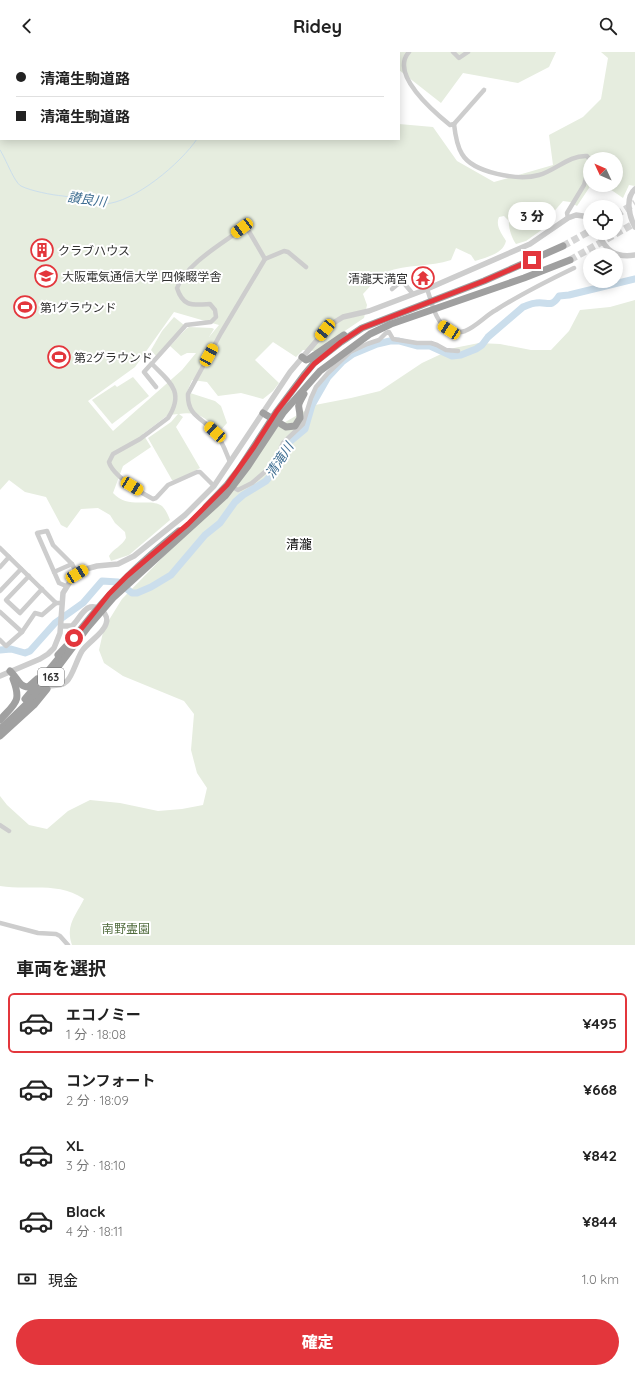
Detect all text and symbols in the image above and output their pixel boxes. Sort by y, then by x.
icon: back [16,15,38,37]
text: Ridey [293,15,342,38]
icon: search [597,15,619,37]
text: 清滝生駒道路 [40,69,130,88]
text: 清滝生駒道路 [40,107,130,126]
north arrow [583,152,623,192]
map controls [583,152,623,288]
water label: 讃良川 [67,188,109,210]
button: locate [583,200,623,240]
callout: 3 分 [508,202,556,230]
text: 3 分 [520,208,544,224]
car [229,216,255,240]
building icon: クラブハウス [29,237,55,263]
place label: クラブハウス [58,243,130,258]
button: layers [583,248,623,288]
route end [523,251,541,269]
school or university icon: 大阪電気通信大学 四條畷学舎 [33,263,59,289]
temple icon: 清瀧天満宮 [410,265,436,291]
place label: 大阪電気通信大学 四條畷学舎 [62,269,221,284]
place label: 清瀧天満宮 [348,271,408,286]
sports icon: 第1グラウンド [12,294,38,320]
place label: 第1グラウンド [40,300,116,315]
car [313,317,337,343]
car [436,318,462,342]
car [198,342,220,368]
sports icon: 第2グラウンド [46,344,72,370]
place label: 第2グラウンド [74,350,153,365]
car [202,420,228,444]
water label: 清滝川 [262,438,297,481]
car [119,475,145,497]
district label: 清瀧 [286,536,312,552]
car [64,563,90,585]
route start [65,629,83,647]
road number: 163 [38,668,64,686]
park label: 南野霊園 [102,921,150,936]
text: 車両を選択 [16,957,106,980]
icon: car [18,1005,54,1041]
text: エコノミー [66,1005,141,1024]
text: ¥495 [582,1014,617,1033]
text: 1 分 · 18:08 [66,1026,126,1042]
icon: car [18,1071,54,1107]
text: コンフォート [66,1071,156,1090]
text: ¥668 [583,1080,617,1099]
text: 2 分 · 18:09 [66,1092,129,1108]
text: XL [66,1136,84,1155]
icon: car [18,1137,54,1173]
text: ¥842 [582,1146,617,1165]
text: 3 分 · 18:10 [66,1157,126,1173]
text: Black [66,1202,106,1221]
icon: car [18,1203,54,1239]
text: ¥844 [582,1212,617,1231]
text: 4 分 · 18:11 [66,1223,123,1239]
icon: cash [16,1268,38,1290]
text: 現金 [48,1271,78,1290]
text: 1.0 km [582,1271,619,1287]
button: 確定 [16,1319,619,1365]

